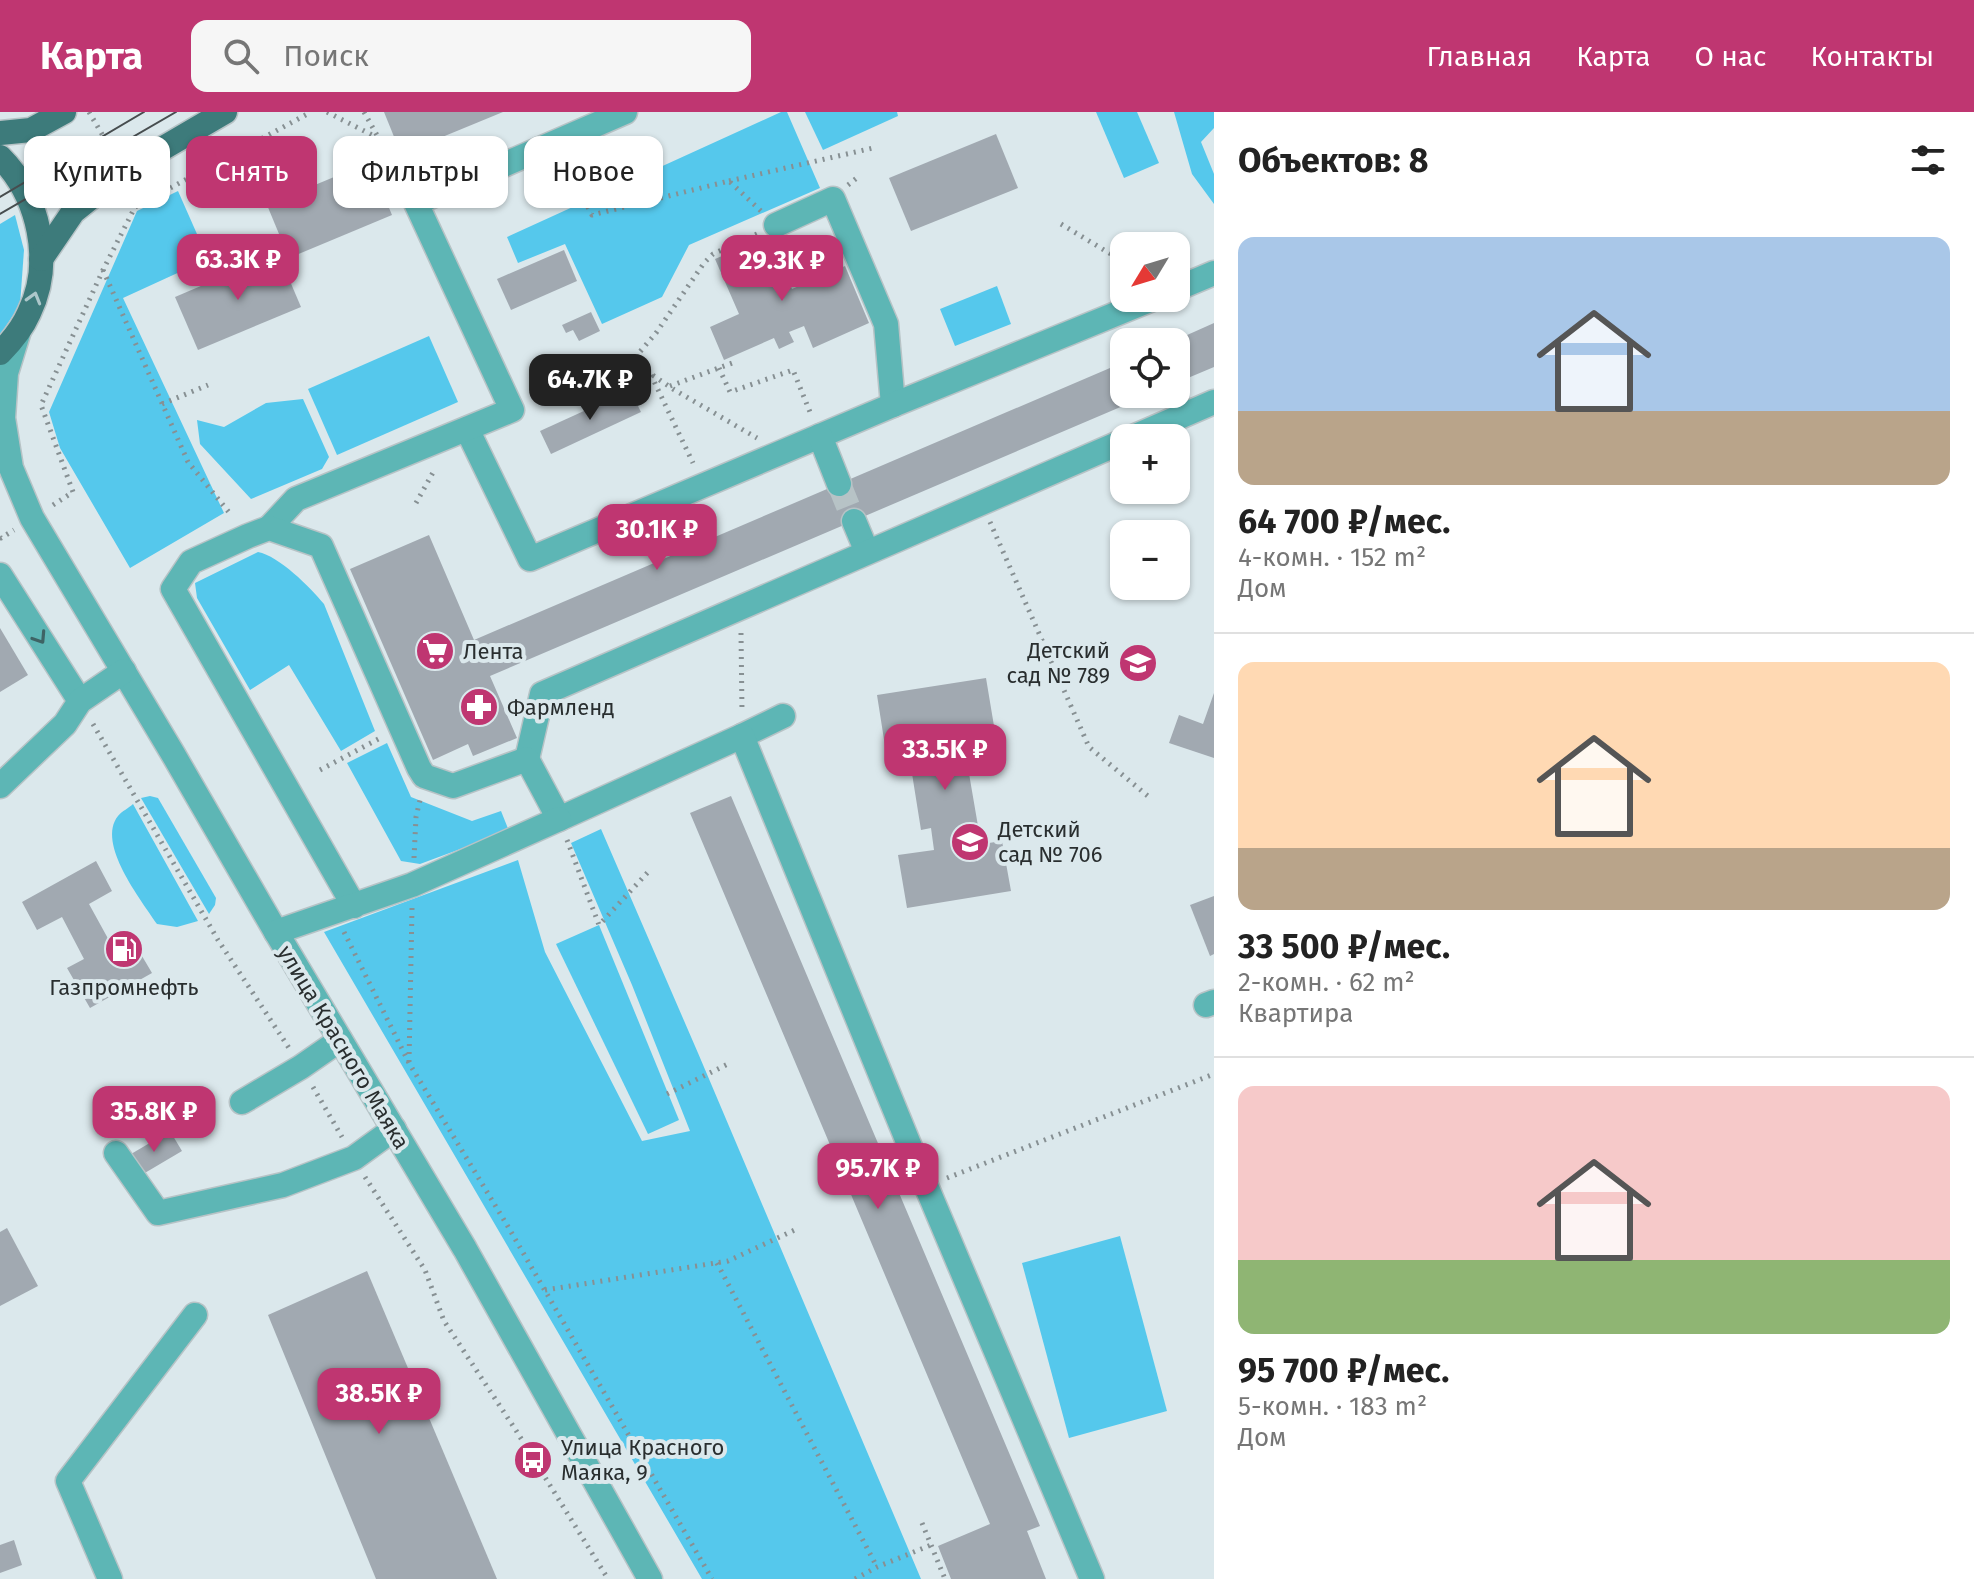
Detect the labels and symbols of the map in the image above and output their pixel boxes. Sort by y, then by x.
north arrow [1110,232,1190,312]
pin: 63.3K ₽ [164,234,312,302]
pin: 29.3K ₽ [708,235,856,303]
one-way arrow [25,291,41,305]
pin: 64.7K ₽ [516,354,664,422]
pin: 30.1K ₽ [583,504,731,572]
one-way arrow [31,629,46,644]
supermarket icon: Лента [414,630,456,672]
place label: Детский сад № 789 [1006,637,1110,689]
place label: Лента [463,638,524,665]
school or university icon: Детский сад № 789 [1117,642,1159,684]
pharmacy icon: Фармленд [458,686,500,728]
place label: Фармленд [507,694,615,721]
pin: 33.5K ₽ [871,724,1019,792]
place label: Детский сад № 706 [997,816,1102,868]
school or university icon: Детский сад № 706 [949,821,991,863]
fuel station icon: Газпромнефть [103,928,145,970]
street label: улица Красного Маяка [272,940,415,1154]
place label: Газпромнефть [49,974,199,1001]
pin: 35.8K ₽ [80,1086,228,1154]
pin: 95.7K ₽ [804,1143,952,1211]
pin: 38.5K ₽ [305,1368,453,1436]
place label: Улица Красного Маяка, 9 [561,1434,724,1486]
bus stop icon: Улица Красного Маяка, 9 [512,1439,554,1481]

